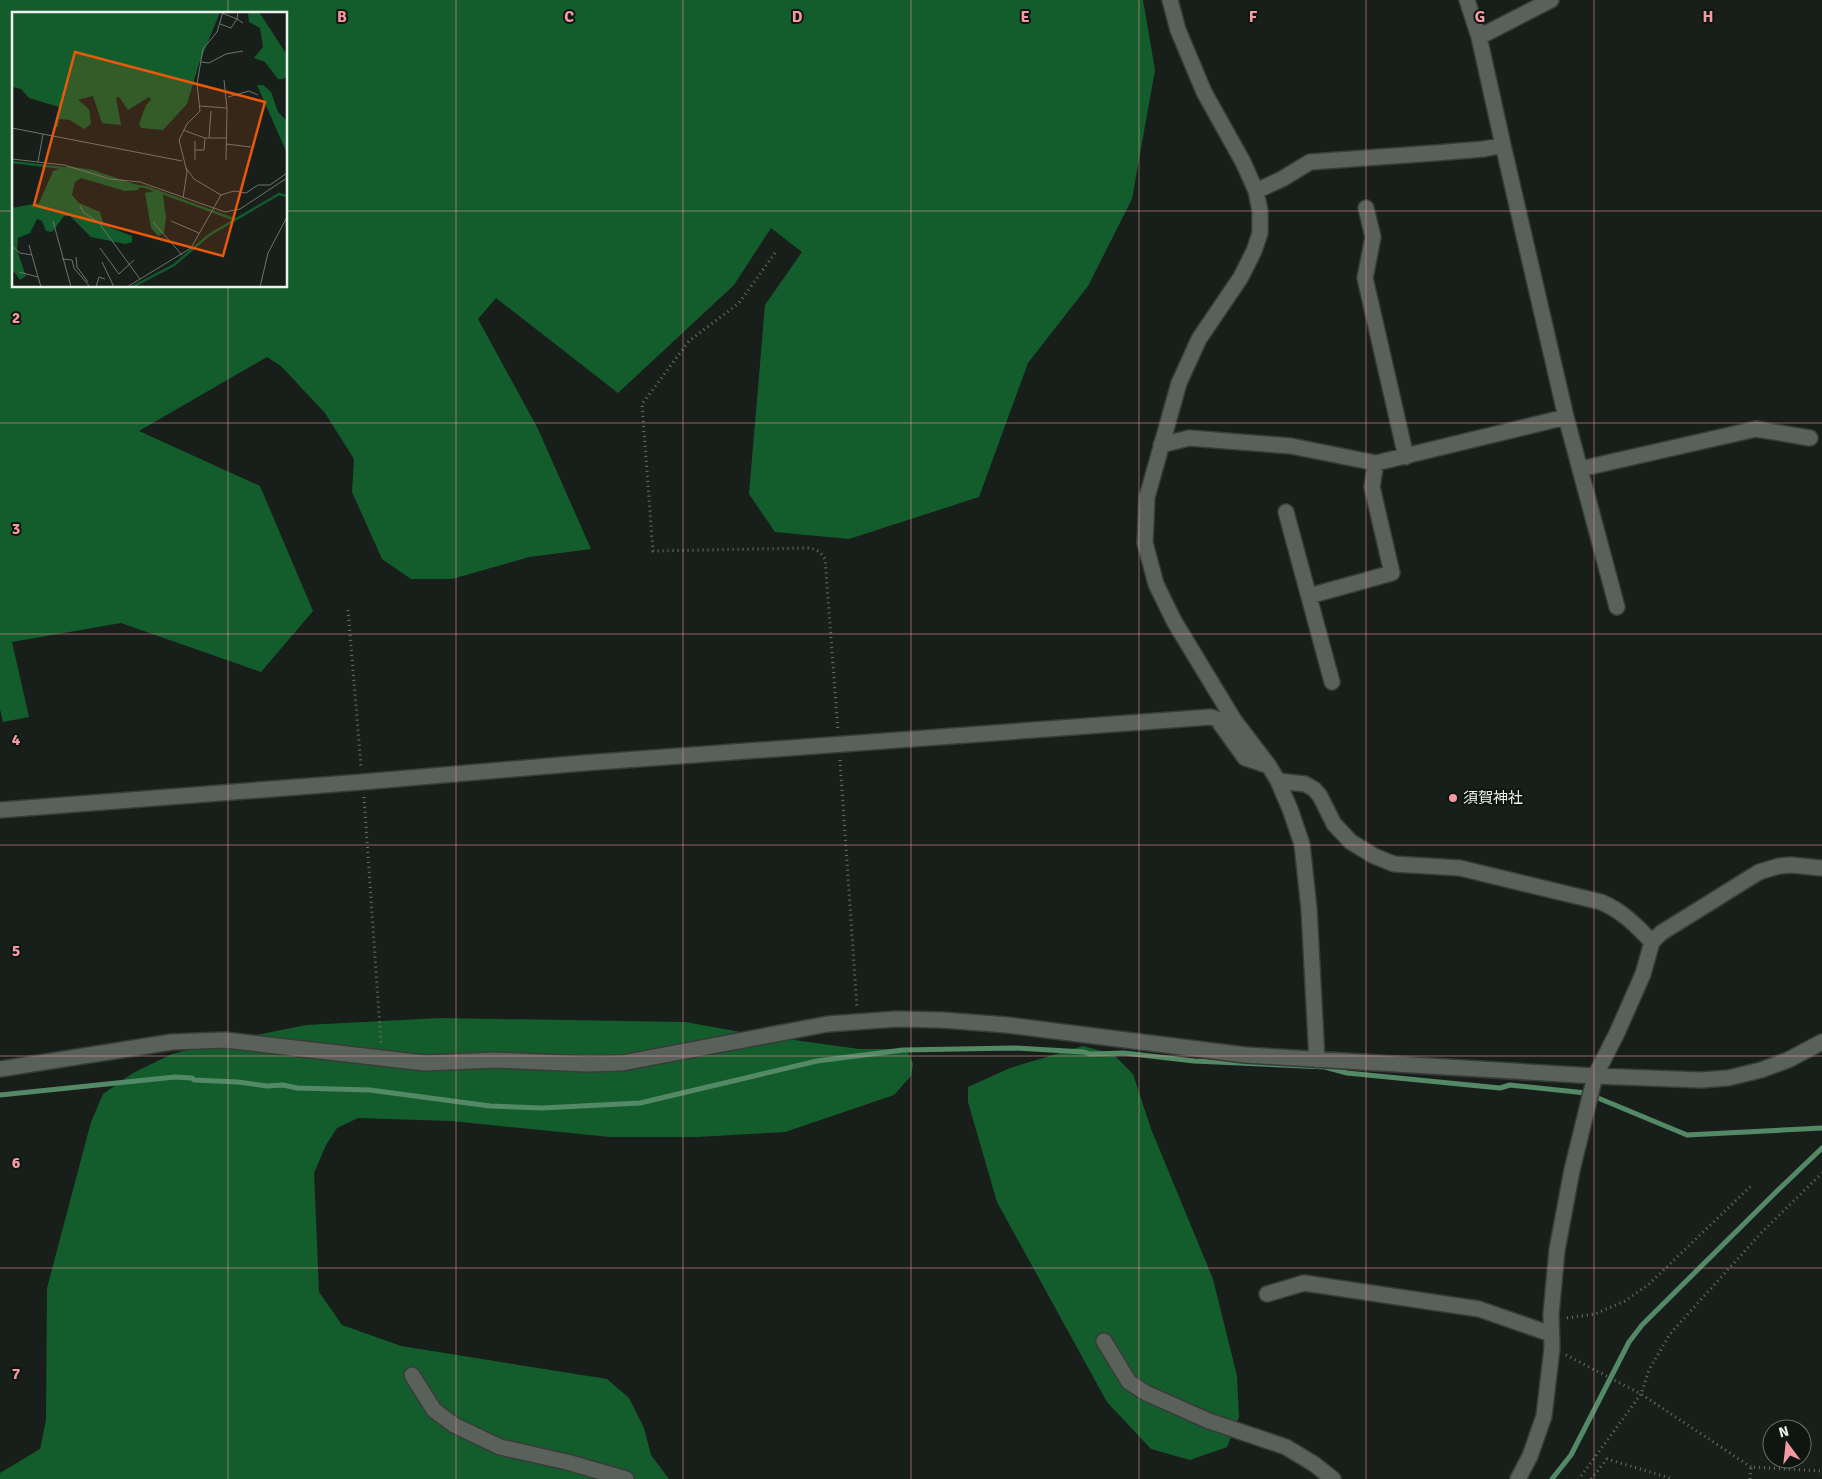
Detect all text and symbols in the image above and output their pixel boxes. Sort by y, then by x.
text: B [337,7,347,27]
text: C [564,7,574,27]
text: D [792,7,803,27]
text: E [1020,7,1030,27]
text: F [1249,7,1258,27]
text: G [1475,7,1485,27]
text: H [1703,7,1713,27]
inset map [12,12,288,288]
text: 2 [12,308,20,328]
text: 3 [12,519,20,539]
text: 4 [12,730,21,750]
place label: 須賀神社 [1463,789,1523,807]
marker: 須賀神社 [1447,792,1459,804]
text: 5 [12,941,20,961]
text: 6 [12,1153,21,1173]
text: 7 [12,1364,21,1384]
north arrow [1762,1419,1812,1469]
text: N [1777,1422,1791,1441]

